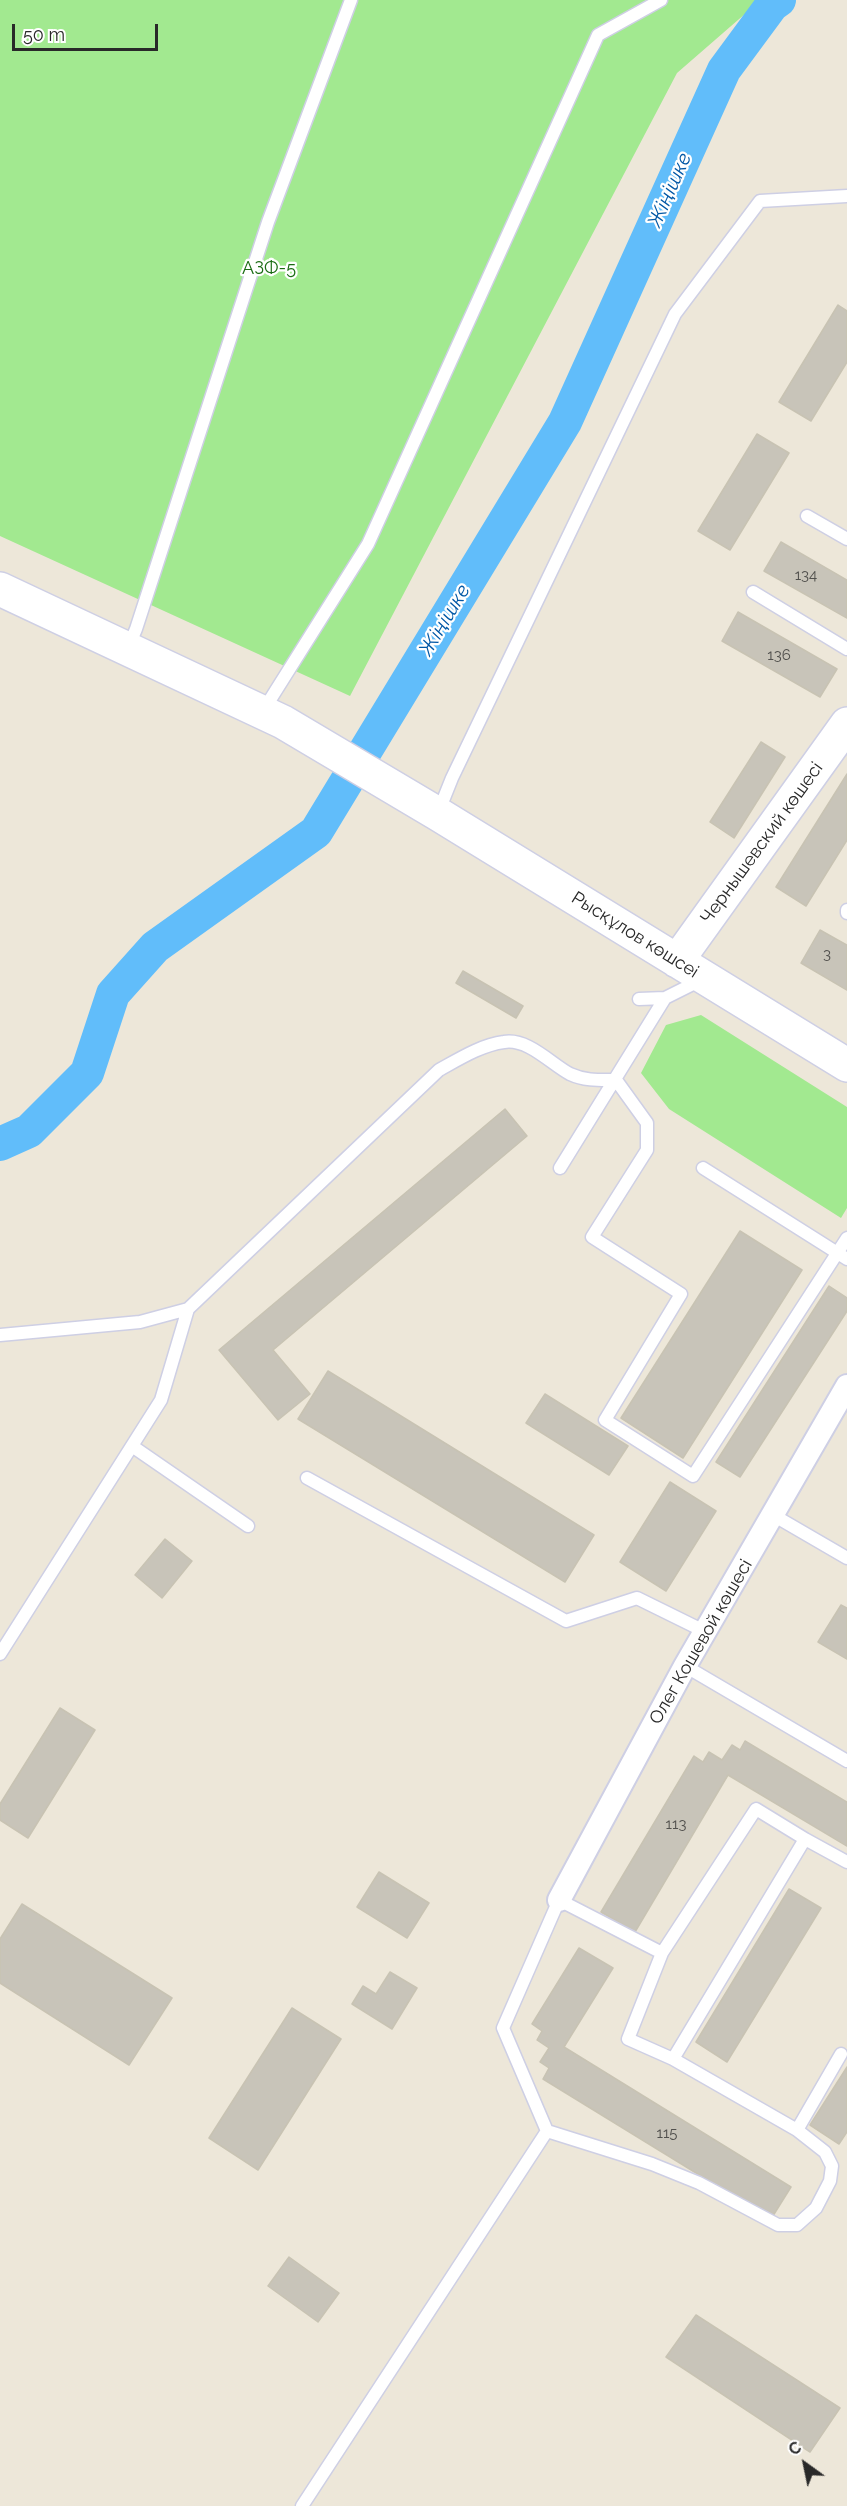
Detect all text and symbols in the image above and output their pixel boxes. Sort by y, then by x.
scale bar [15,12,160,50]
text: 50 m [23,24,65,45]
water label: Жіңішке [643,149,697,231]
park label: АЗФ-5 [242,258,296,280]
house number: 134 [795,566,817,584]
water label: Жіңішке [414,580,476,660]
house number: 136 [767,646,791,664]
street label: Чернышевский көшесі [696,758,828,928]
street label: Рысқұлов көшсеі [567,887,703,983]
house number: 3 [823,945,831,963]
street label: Олег Кошевой көшесі [645,1556,757,1728]
house number: 113 [666,1815,686,1833]
house number: 115 [656,2124,678,2142]
north arrow [775,2434,835,2494]
text: С [785,2438,805,2459]

